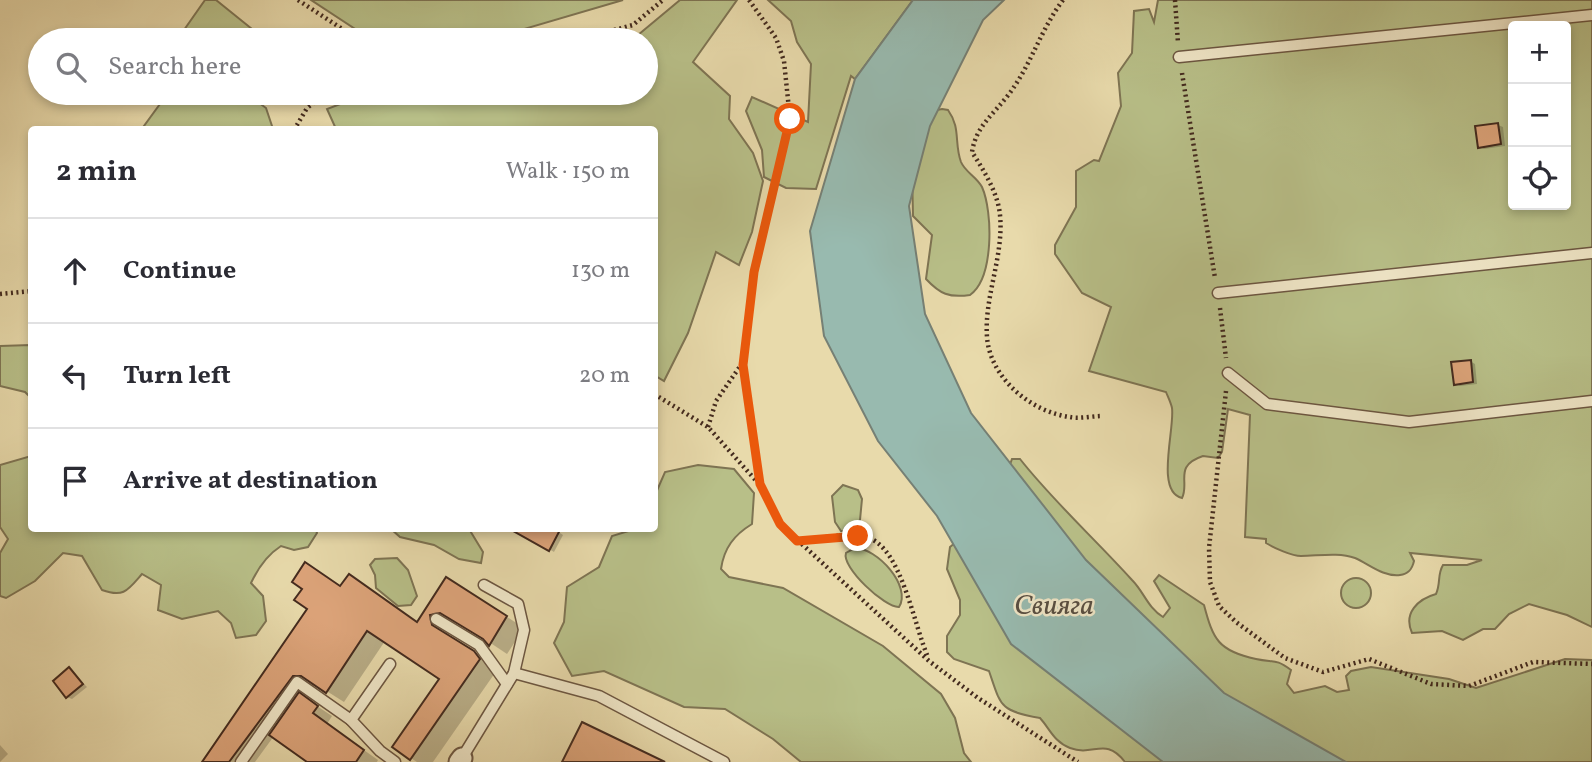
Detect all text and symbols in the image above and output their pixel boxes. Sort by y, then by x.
map controls [1508,21,1571,210]
button: + [1508,21,1571,84]
search box [28,28,658,105]
icon: search [52,48,90,86]
text: Search here [108,49,241,85]
button: − [1508,84,1571,147]
route start [774,103,805,134]
button: locate [1508,147,1571,210]
text: 2 min [56,151,137,193]
text: Walk · 150 m [506,156,630,188]
icon: ahead [56,252,94,290]
text: Continue [123,253,236,289]
text: 130 m [571,255,630,287]
icon: left [56,357,94,395]
text: Turn left [123,358,231,394]
text: 20 m [579,360,630,392]
icon: arrive [56,462,94,500]
text: Arrive at destination [123,463,378,499]
route end [842,520,873,551]
water label: Свияга [1014,587,1094,626]

